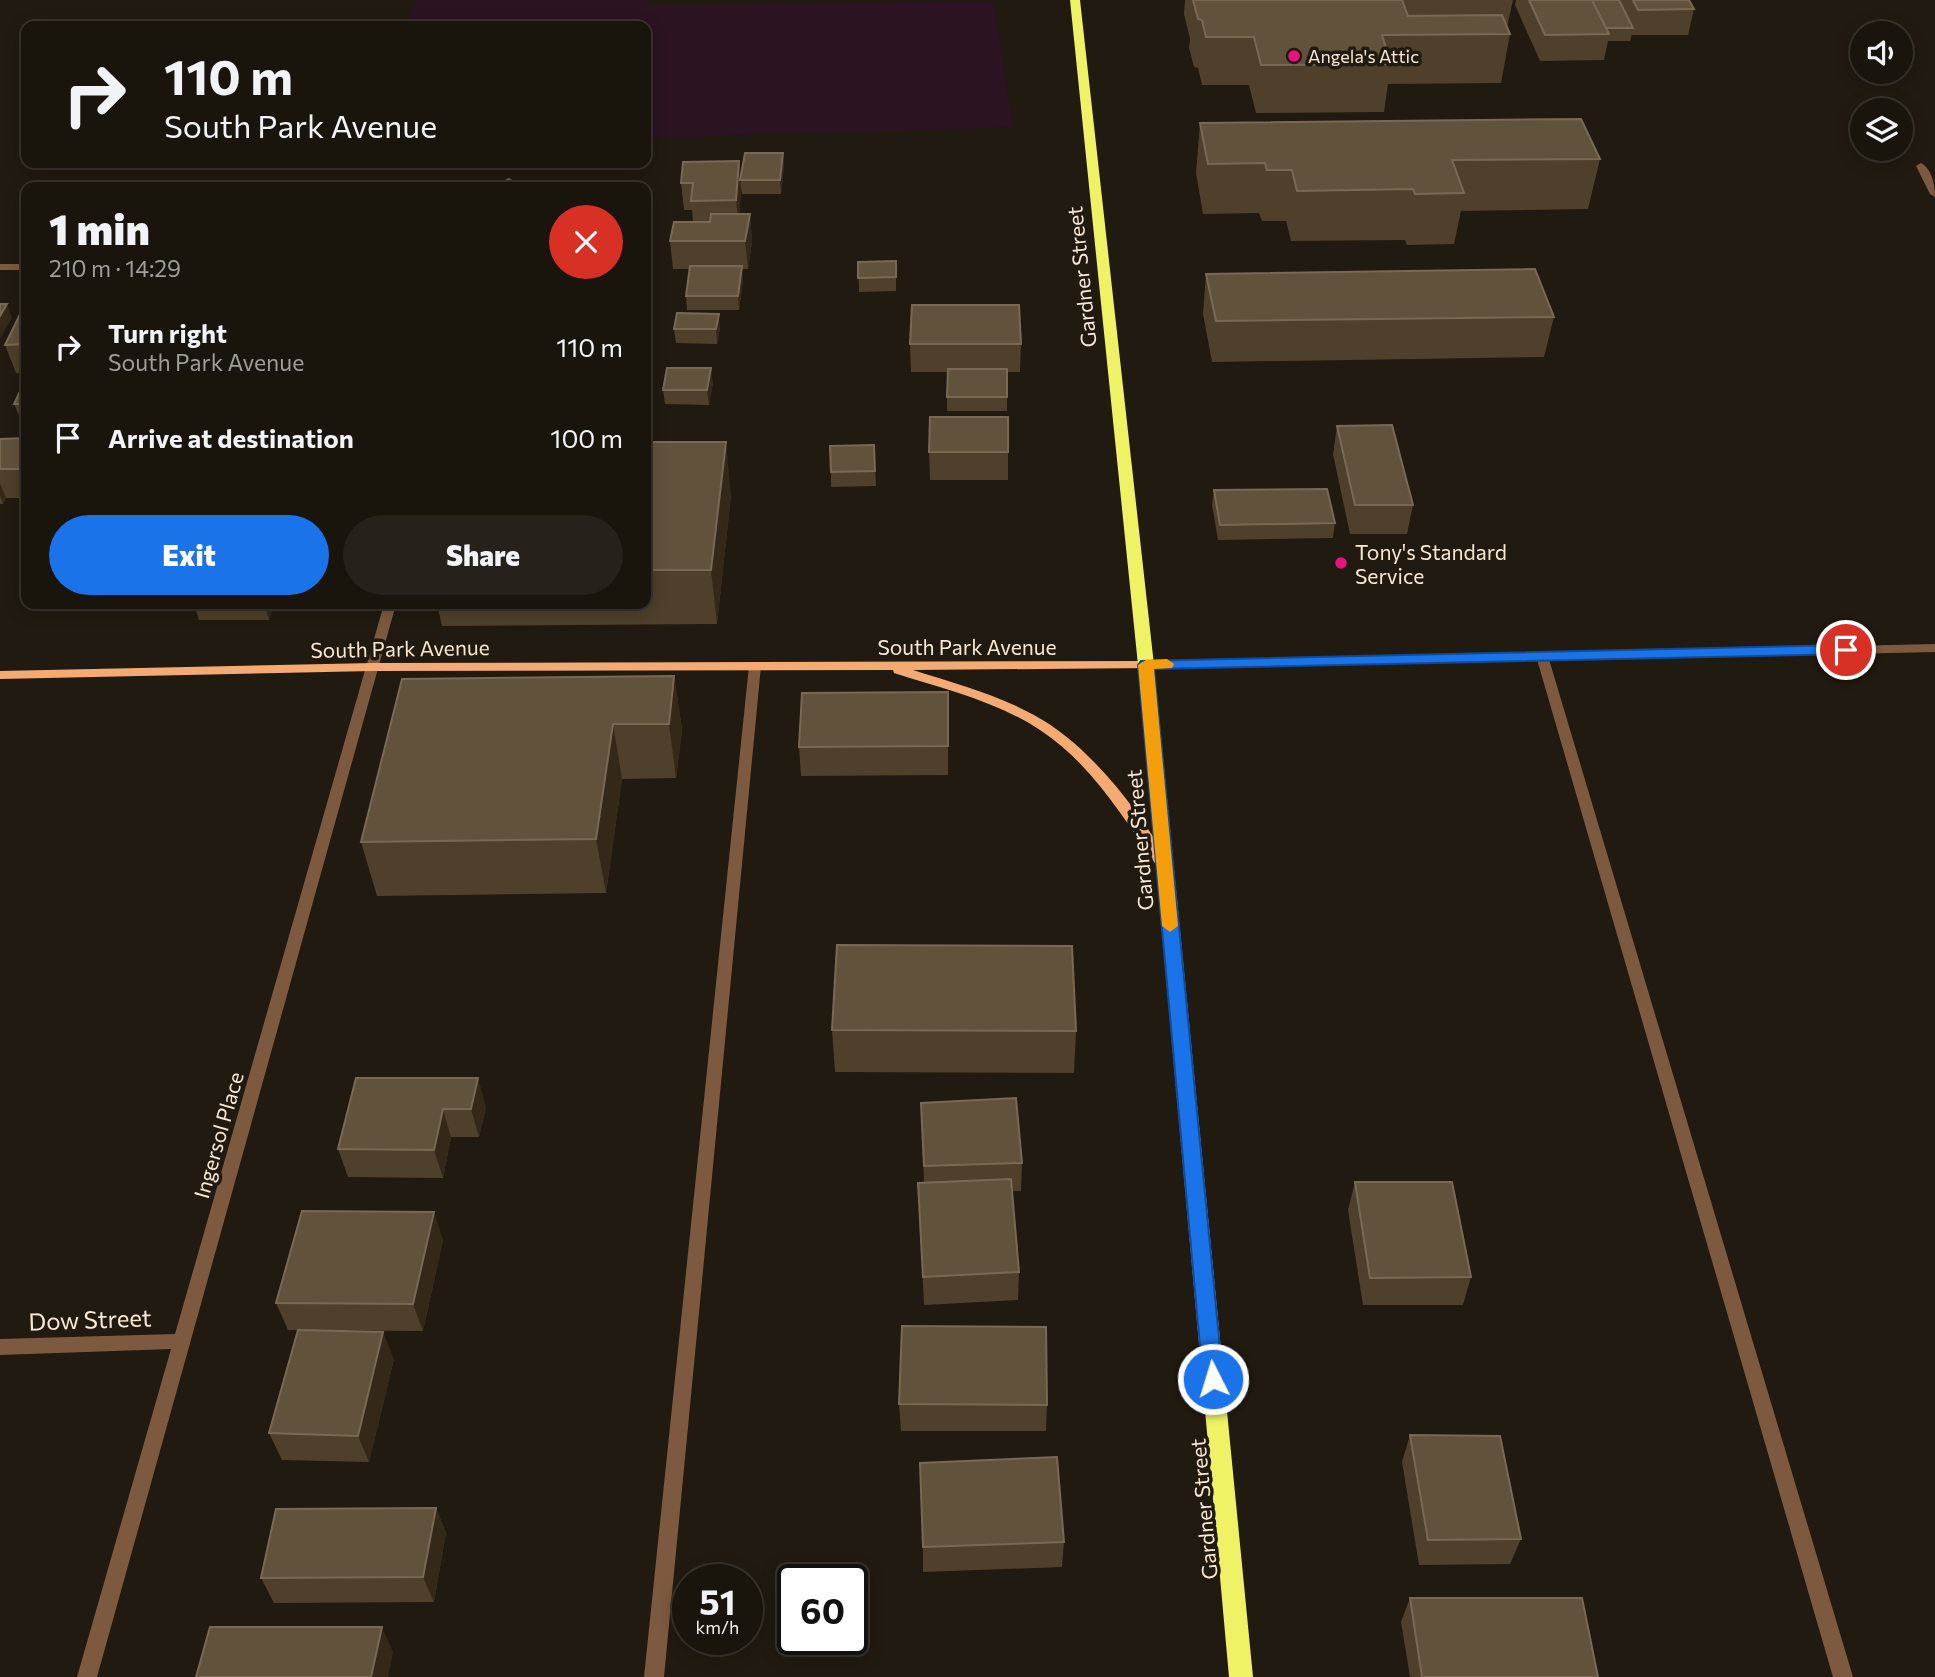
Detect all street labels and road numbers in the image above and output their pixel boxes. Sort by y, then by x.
street label: Gardner Street [1061,205,1101,349]
street label: South Park Avenue [310,634,490,662]
street label: South Park Avenue [877,634,1057,659]
street label: Gardner Street [1120,768,1158,912]
street label: Ingersol Place [188,1069,248,1201]
street label: Dow Street [28,1302,152,1336]
street label: Gardner Street [1184,1437,1222,1581]

